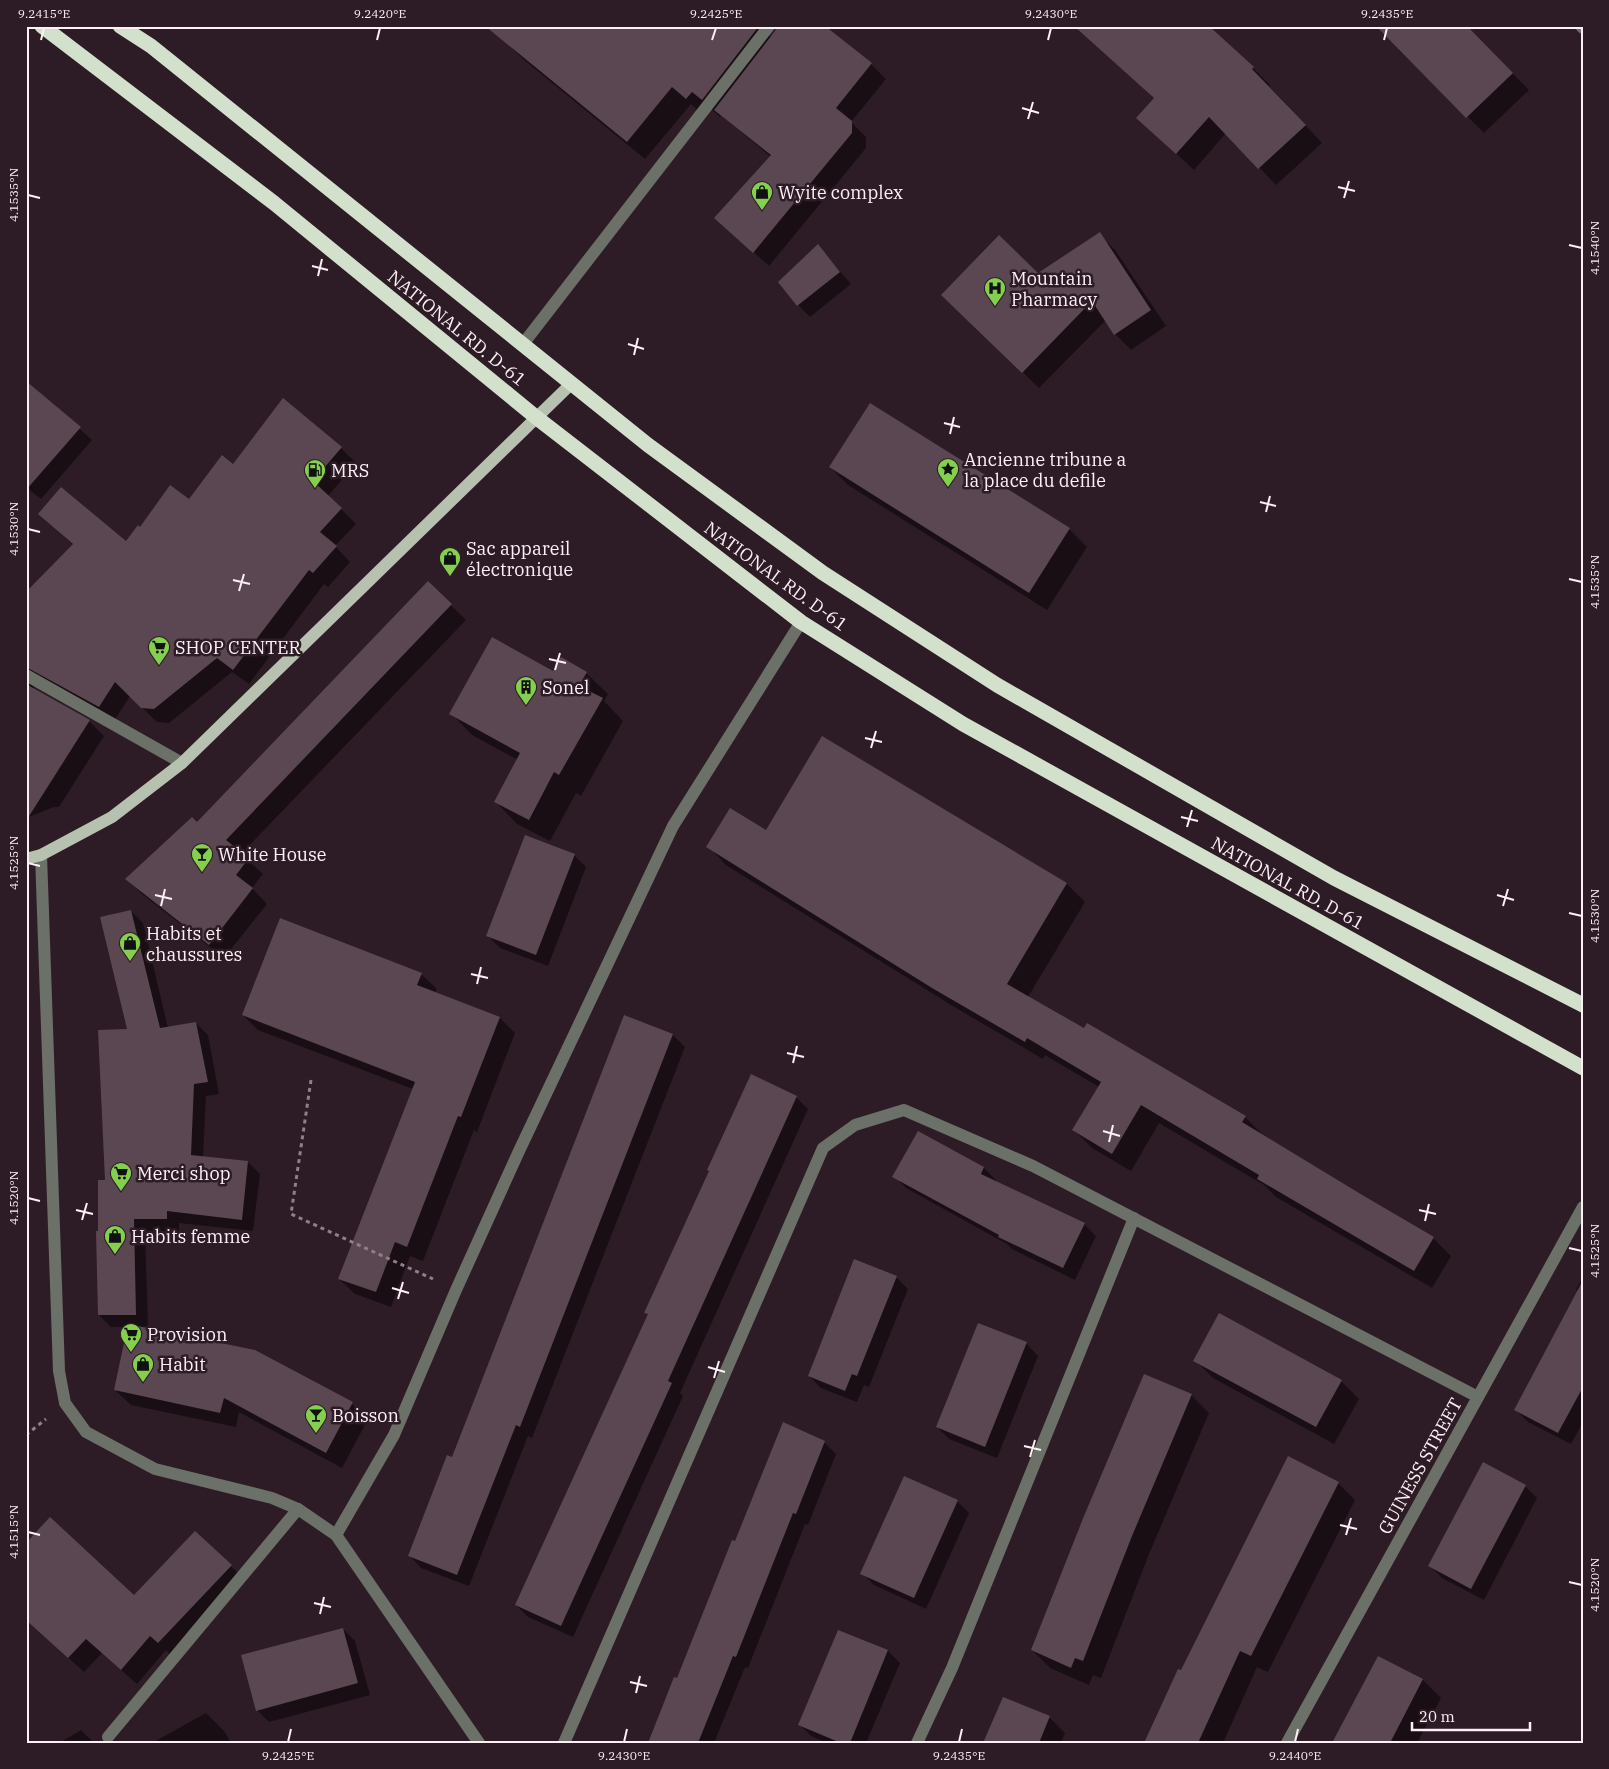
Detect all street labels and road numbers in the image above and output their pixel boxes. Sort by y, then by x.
street label: NATIONAL RD. D-61 [383,265,531,391]
street label: NATIONAL RD. D-61 [700,516,852,636]
street label: NATIONAL RD. D-61 [1207,831,1369,935]
street label: GUINESS STREET [1373,1394,1467,1538]

